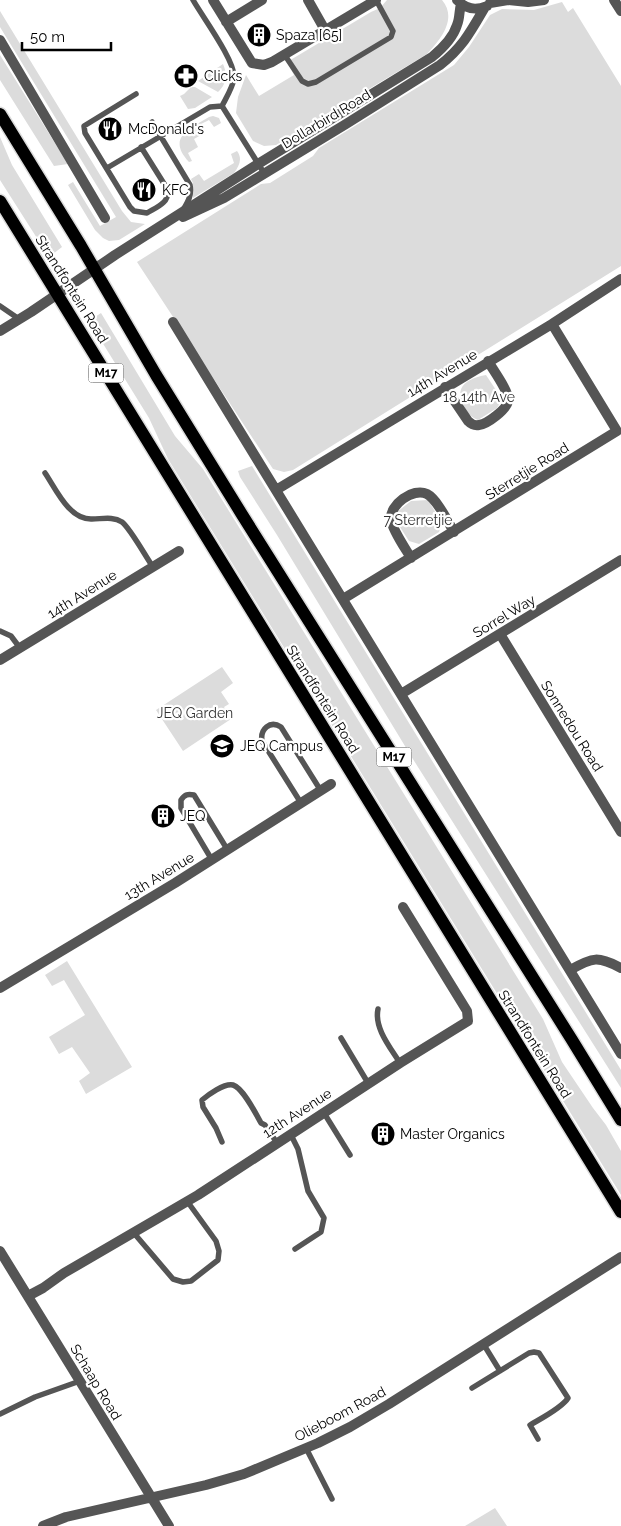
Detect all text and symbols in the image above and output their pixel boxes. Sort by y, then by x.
scale bar [22,20,111,52]
building icon: Spaza [65] [246,22,272,48]
place label: Spaza [65] [276,27,342,43]
text: 50 m [30,28,65,46]
pharmacy icon: Clicks [173,63,199,89]
place label: Clicks [204,68,243,84]
street label: Dollarbird Road [279,86,373,152]
restaurant icon: McDonald's [97,116,123,142]
place label: McDonald's [128,121,204,137]
restaurant icon: KFC [131,177,157,203]
place label: KFC [162,182,189,198]
street label: Strandfontein Road [32,232,112,346]
street label: 14th Avenue [404,346,480,400]
road number: M17 [88,363,124,382]
park label: 18 14th Ave [443,389,515,405]
street label: Sterretjie Road [482,439,572,503]
park label: 7 Sterretjie [383,512,453,528]
street label: 14th Avenue [44,566,120,622]
street label: Sorrel Way [470,591,538,641]
street label: Strandfontein Road [283,642,363,756]
street label: Sonnedou Road [538,678,606,774]
park label: JEQ Garden [157,705,233,721]
school or university icon: JEQ Campus [209,733,235,759]
place label: JEQ Campus [240,738,323,754]
road number: M17 [376,748,412,766]
building icon: JEQ [150,803,176,829]
place label: JEQ [180,808,206,824]
street label: 13th Avenue [121,849,197,903]
street label: Strandfontein Road [495,987,575,1101]
street label: 12th Avenue [260,1085,334,1141]
building icon: Master Organics [370,1121,396,1147]
place label: Master Organics [400,1126,505,1142]
street label: Schaap Road [67,1341,125,1423]
street label: Olieboom Road [292,1383,388,1445]

